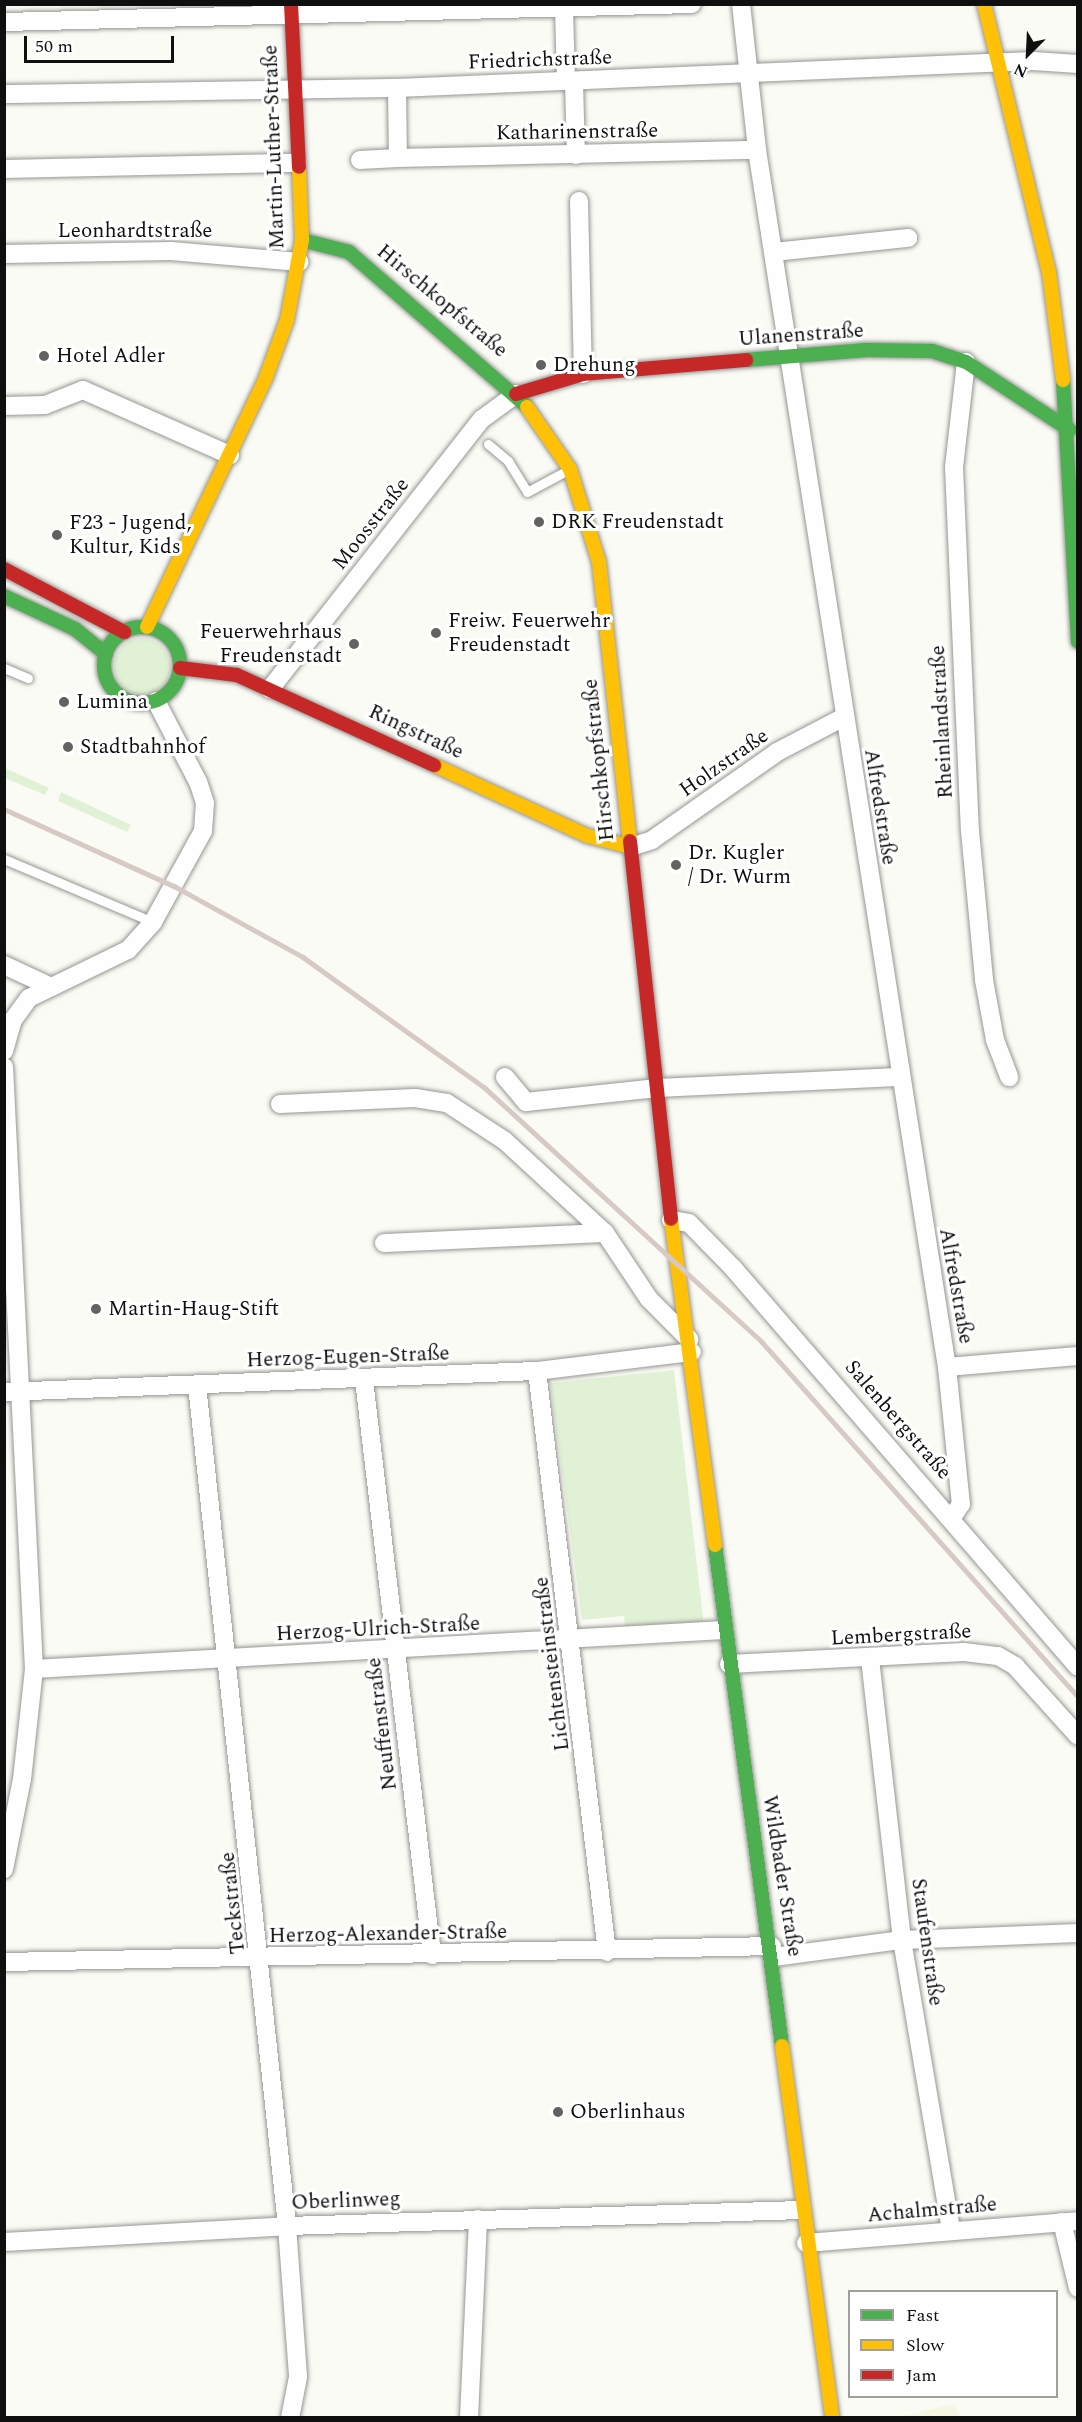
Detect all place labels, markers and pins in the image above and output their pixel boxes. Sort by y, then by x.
place label: Hotel Adler [56,343,165,369]
marker: Hotel Adler [37,349,51,363]
place label: Drehung [553,352,635,378]
marker: Drehung [534,358,548,372]
place label: DRK Freudenstadt [551,509,724,535]
place label: F23 - Jugend, Kultur, Kids [69,510,192,560]
marker: DRK Freudenstadt [532,515,546,529]
marker: F23 - Jugend, Kultur, Kids [50,528,64,542]
place label: Freiw. Feuerwehr Freudenstadt [448,608,610,658]
place label: Feuerwehrhaus Freudenstadt [200,619,342,669]
marker: Freiw. Feuerwehr Freudenstadt [429,626,443,640]
marker: Feuerwehrhaus Freudenstadt [347,637,361,651]
place label: Lumina [76,689,148,715]
marker: Lumina [57,695,71,709]
place label: Stadtbahnhof [80,734,205,760]
marker: Stadtbahnhof [61,740,75,754]
place label: Dr. Kugler / Dr. Wurm [688,840,791,890]
marker: Dr. Kugler / Dr. Wurm [669,858,683,872]
place label: Martin-Haug-Stift [108,1296,279,1322]
marker: Martin-Haug-Stift [89,1302,103,1316]
place label: Oberlinhaus [570,2099,686,2125]
marker: Oberlinhaus [551,2105,565,2119]

